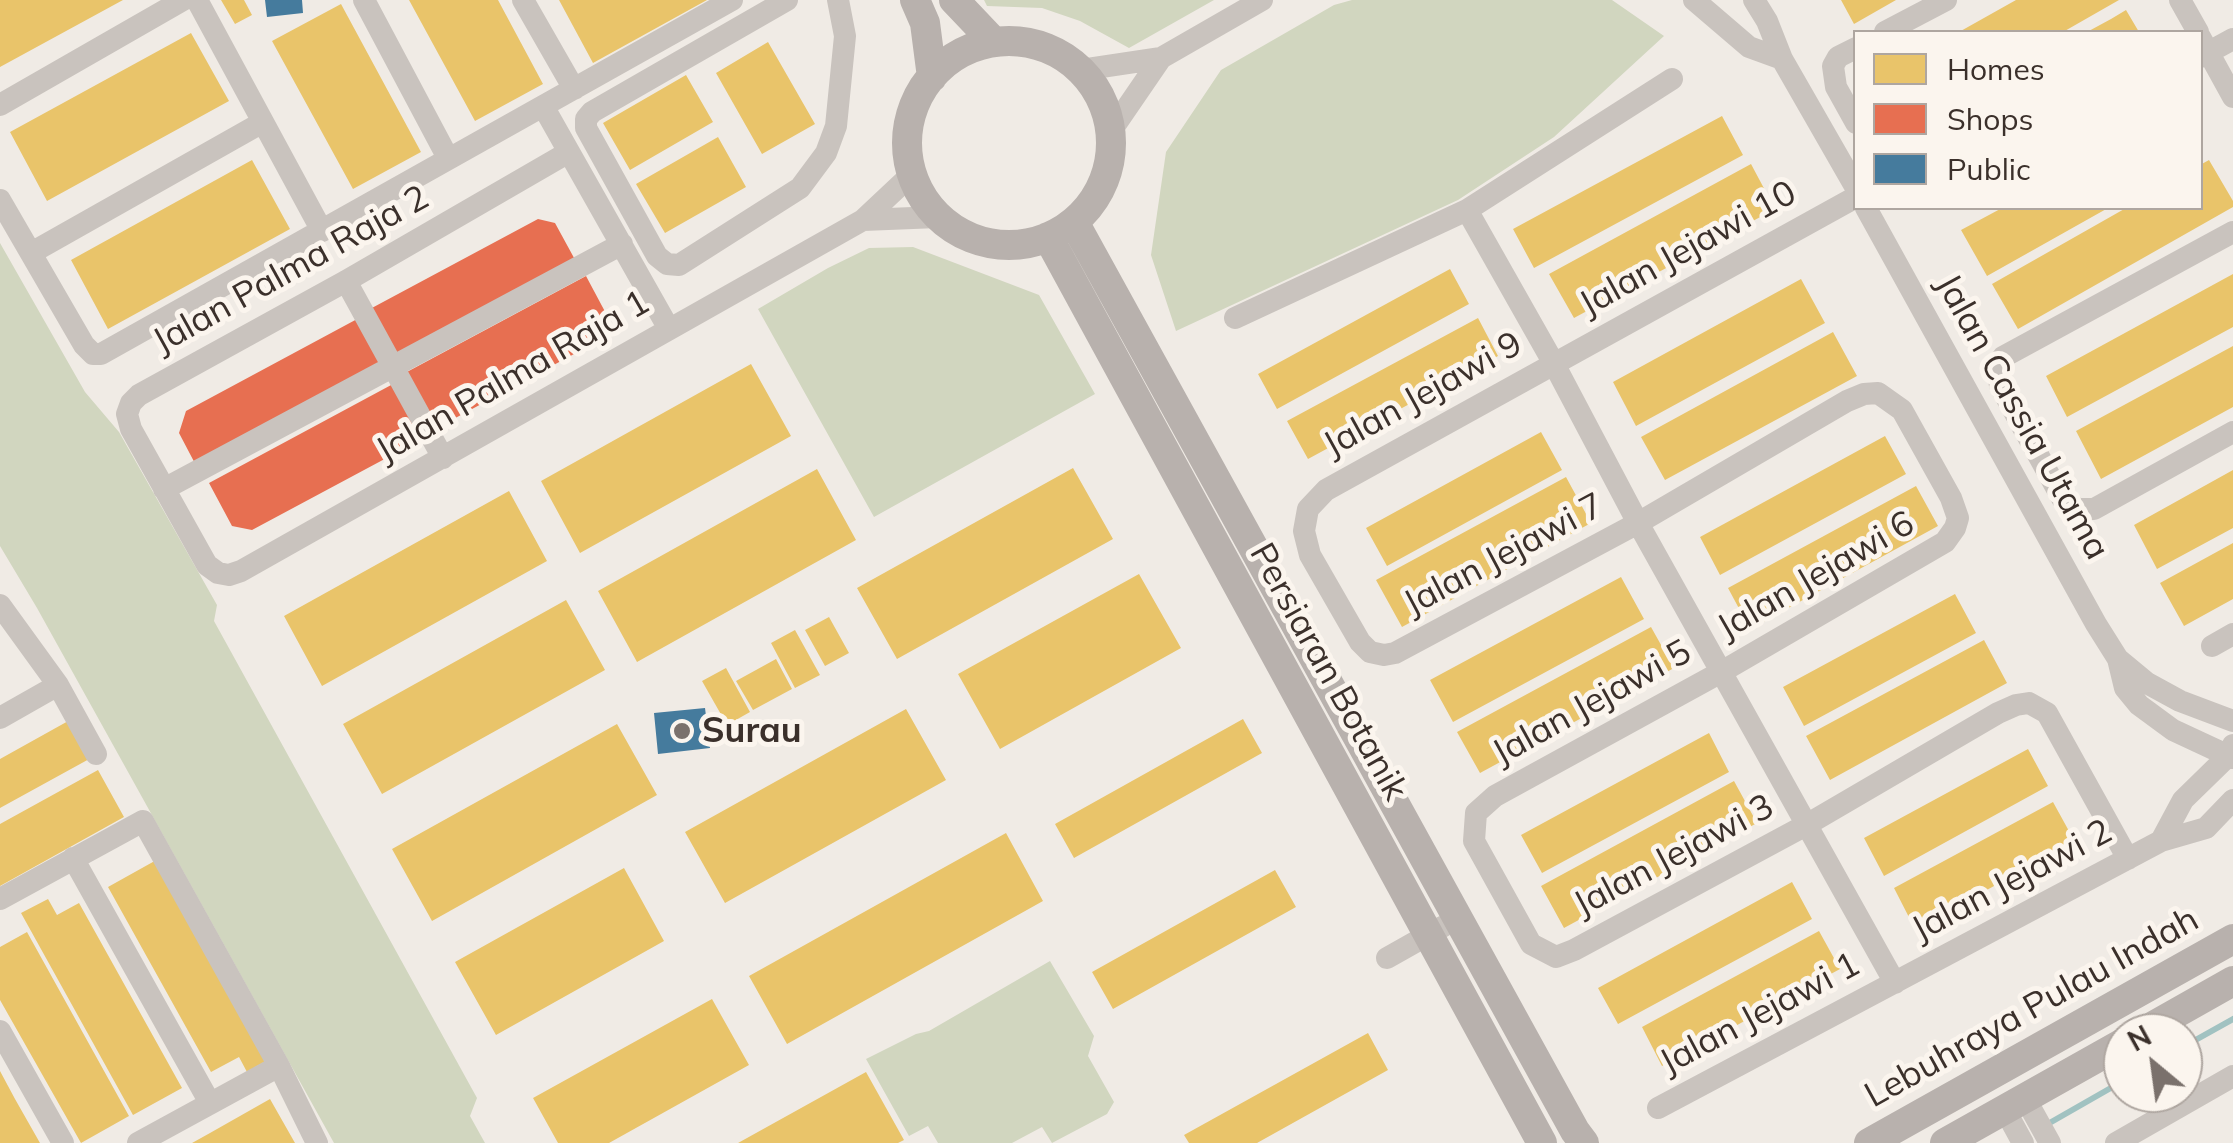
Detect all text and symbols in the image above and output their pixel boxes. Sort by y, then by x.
legend [1853,30,2203,210]
text: Homes [1947,50,2045,88]
text: Shops [1947,100,2033,138]
text: Public [1947,150,2031,188]
street label: Jalan Jejawi 10 [1572,172,1804,326]
street label: Jalan Palma Raja 2 [146,177,436,363]
street label: Jalan Cassia Utama [1926,267,2118,567]
street label: Jalan Palma Raja 1 [369,282,657,472]
street label: Jalan Jejawi 9 [1317,323,1529,467]
street label: Jalan Jejawi 7 [1397,485,1611,625]
street label: Jalan Jejawi 6 [1710,503,1922,649]
street label: Persiaran Botanik [1240,536,1416,808]
street label: Jalan Jejawi 5 [1486,631,1698,775]
place label: Surau [702,710,802,752]
marker: Surau [671,720,693,742]
street label: Jalan Jejawi 3 [1567,786,1781,926]
street label: Jalan Jejawi 2 [1905,811,2119,951]
street label: Lebuhraya Pulau Indah [1858,899,2206,1117]
street label: Jalan Jejawi 1 [1653,944,1867,1084]
north arrow [2103,1013,2203,1113]
text: N [2121,1018,2157,1059]

